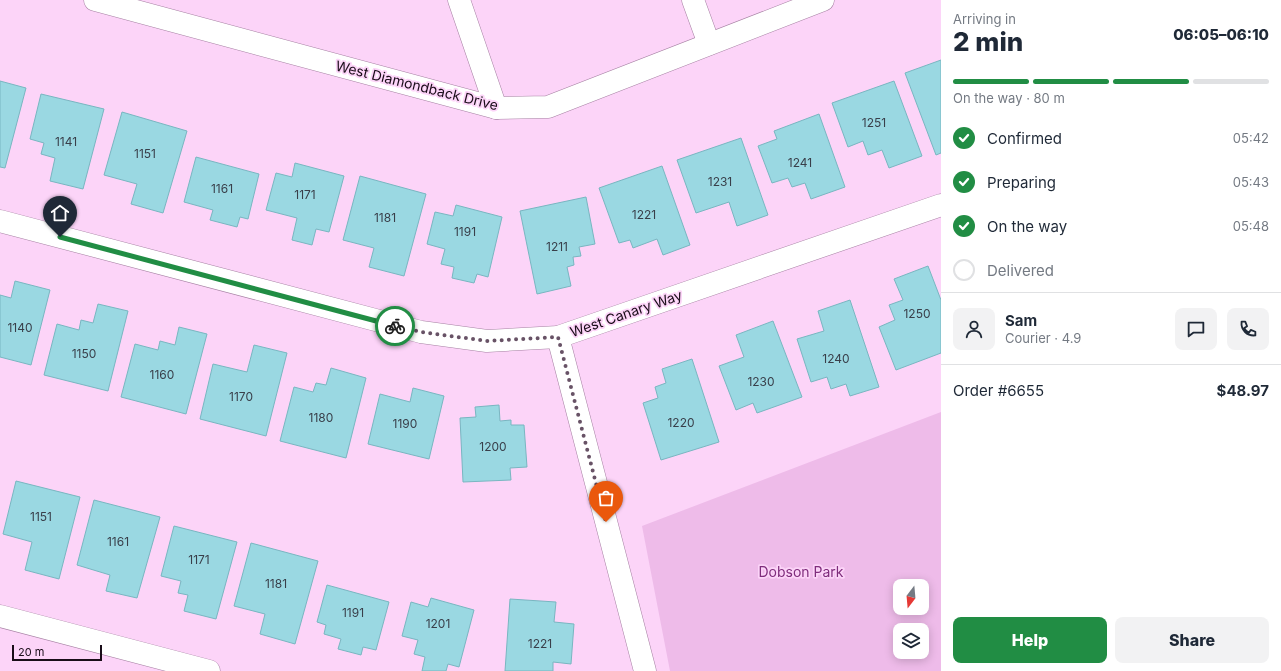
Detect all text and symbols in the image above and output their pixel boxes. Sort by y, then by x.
text: Arriving in [953,11,1016,27]
text: 06:05–06:10 [1173,25,1269,44]
text: 2 min [953,26,1023,57]
street label: West Diamondback Drive [334,57,500,113]
text: On the way · 80 m [953,90,1065,106]
house number: 1251 [862,115,886,130]
icon: check [953,127,975,149]
text: Confirmed [987,129,1062,148]
text: 05:42 [1233,130,1269,146]
house number: 1141 [55,134,77,149]
house number: 1151 [134,146,156,161]
house number: 1241 [788,155,812,170]
icon: check [953,171,975,193]
text: Preparing [987,173,1056,192]
house number: 1231 [708,174,732,189]
text: 05:43 [1233,174,1269,190]
house number: 1161 [211,181,233,196]
house number: 1171 [294,187,316,202]
pin [43,196,77,237]
icon: home [49,202,71,224]
house number: 1221 [632,207,656,222]
house number: 1181 [374,210,396,225]
icon: check [953,215,975,237]
text: On the way [987,217,1067,236]
text: 05:48 [1233,218,1269,234]
house number: 1191 [454,224,476,239]
house number: 1211 [546,239,568,254]
text: Delivered [987,261,1054,280]
street label: West Canary Way [568,286,684,340]
courier [375,306,415,346]
house number: 1250 [903,306,931,321]
button: person [953,308,995,350]
button: chat [1175,308,1217,350]
button: phone [1227,308,1269,350]
text: Sam [1005,311,1037,330]
icon: bike [384,315,406,337]
house number: 1140 [7,320,33,335]
text: Courier · 4.9 [1005,330,1081,346]
house number: 1150 [72,346,96,361]
house number: 1240 [822,351,850,366]
house number: 1160 [150,367,174,382]
house number: 1230 [747,374,775,389]
text: Order #6655 [953,381,1044,400]
text: $48.97 [1217,381,1269,400]
house number: 1170 [229,389,253,404]
house number: 1180 [309,410,333,425]
house number: 1220 [667,415,695,430]
house number: 1190 [393,416,417,431]
house number: 1200 [479,439,507,454]
pin [589,481,623,522]
icon: bag [595,487,617,509]
house number: 1151 [30,509,52,524]
house number: 1161 [107,534,129,549]
house number: 1171 [188,552,210,567]
park label: Dobson Park [758,563,844,580]
house number: 1181 [265,576,287,591]
north arrow [893,579,929,615]
map controls [893,579,929,659]
house number: 1191 [342,605,364,620]
house number: 1201 [426,616,450,631]
button: Help [953,617,1107,663]
button: Share [1115,617,1269,663]
button: layers [893,623,929,659]
house number: 1221 [528,636,552,651]
scale bar [12,643,102,662]
text: 20 m [18,645,44,659]

